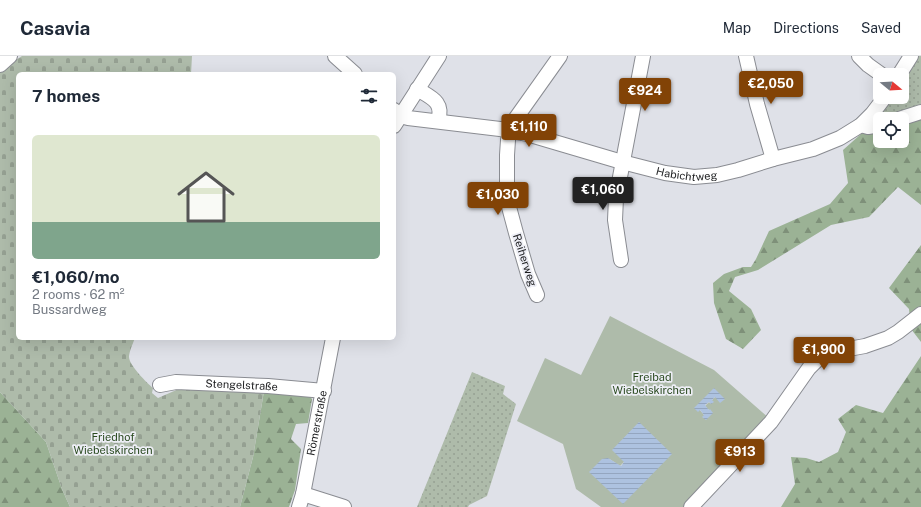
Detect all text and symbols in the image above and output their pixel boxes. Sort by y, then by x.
text: Casavia [20,17,90,39]
text: Map [723,20,751,36]
text: Directions [773,20,839,36]
text: Saved [861,20,901,36]
north arrow [873,68,909,104]
map controls [873,68,909,148]
pin: €2,050 [738,71,804,105]
text: €2,050 [748,76,794,91]
pin: €924 [621,78,669,112]
text: €924 [628,83,662,98]
icon: filters [358,85,380,107]
text: 7 homes [32,86,100,106]
button: locate [873,112,909,148]
pin: €1,110 [496,114,562,148]
text: €1,110 [510,119,548,134]
icon: home [170,161,242,233]
street label: Habichtweg [655,165,718,183]
pin: €1,060 [570,177,636,211]
pin: €1,030 [465,182,531,216]
text: €1,060 [582,182,624,197]
text: €1,030 [477,187,519,202]
street label: Reiherweg [511,232,539,288]
text: €1,060/mo [32,267,120,287]
text: 2 rooms · 62 m² [32,287,125,302]
text: Bussardweg [32,302,107,317]
pin: €1,900 [791,337,857,371]
text: €1,900 [803,342,845,357]
park label: Freibad Wiebelskirchen [613,371,691,396]
street label: Stengelstraße [205,377,278,393]
street label: Römerstraße [305,389,329,457]
park label: Friedhof Wiebelskirchen [74,431,152,456]
pin: €913 [716,439,764,473]
text: €913 [724,444,756,459]

